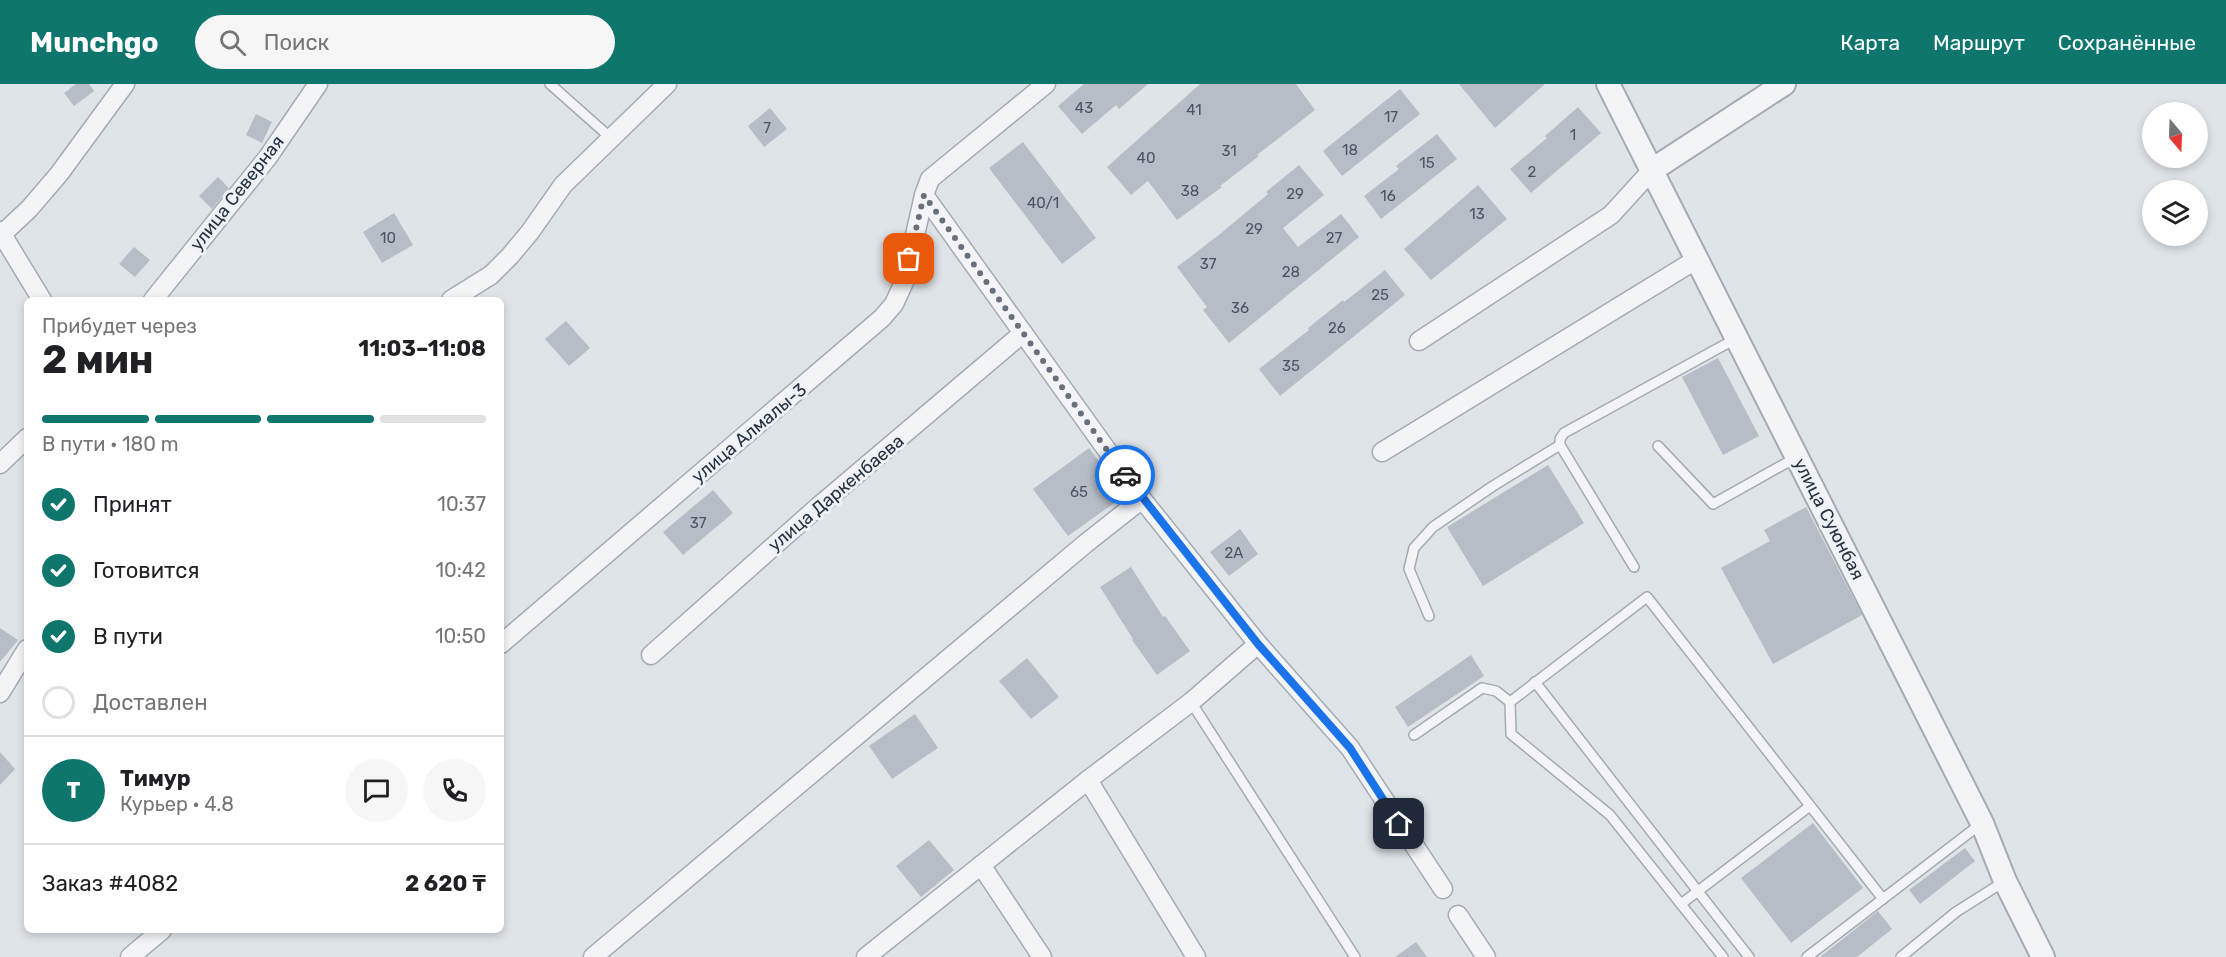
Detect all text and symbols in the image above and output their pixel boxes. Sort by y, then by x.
search box [195,15,615,69]
text: Munchgo [30,26,159,59]
icon: search [216,26,249,59]
text: Поиск [264,29,329,56]
text: Карта [1840,30,1900,55]
text: Маршрут [1933,30,2025,55]
text: Сохранённые [2058,30,2196,55]
house number: 43 [1075,99,1093,117]
house number: 41 [1186,101,1202,119]
north arrow [2142,102,2208,168]
map controls [2142,102,2208,246]
house number: 17 [1384,108,1398,126]
house number: 7 [763,119,771,137]
house number: 1 [1570,126,1576,144]
street label: улица Северная [185,131,289,255]
house number: 18 [1342,141,1358,159]
house number: 31 [1221,142,1237,160]
house number: 40 [1137,149,1155,167]
house number: 15 [1419,154,1435,172]
house number: 2 [1528,163,1537,181]
button: layers [2142,180,2208,246]
house number: 38 [1181,182,1199,200]
house number: 29 [1286,185,1304,203]
house number: 16 [1380,187,1396,205]
house number: 40/1 [1027,194,1059,212]
house number: 13 [1469,205,1485,223]
house number: 29 [1245,220,1263,238]
house number: 10 [380,229,396,247]
house number: 27 [1326,229,1343,247]
pin [883,233,934,284]
icon: bag [892,242,925,275]
house number: 37 [1200,255,1217,273]
house number: 28 [1282,263,1300,281]
house number: 25 [1371,286,1389,304]
house number: 36 [1231,299,1249,317]
text: Прибудет через [42,314,197,338]
house number: 26 [1328,319,1346,337]
text: 11:03–11:08 [358,335,486,362]
text: 2 мин [42,337,154,383]
house number: 35 [1282,357,1300,375]
street label: улица Алмалы-3 [687,379,811,487]
street label: улица Даркенбаева [764,430,908,556]
text: В пути · 180 m [42,432,179,456]
courier [1095,445,1155,505]
street label: улица Суюнбая [1789,455,1869,583]
icon: car [1109,459,1142,492]
house number: 65 [1070,483,1088,501]
icon: check [42,488,75,521]
text: Принят [93,491,172,518]
text: 10:37 [437,492,486,516]
house number: 37 [690,514,707,532]
house number: 2А [1225,544,1243,562]
icon: check [42,554,75,587]
text: Готовится [93,557,199,584]
text: 10:42 [435,558,486,582]
icon: check [42,620,75,653]
text: В пути [93,623,163,650]
text: 10:50 [435,624,486,648]
text: Доставлен [93,689,208,716]
button: chat [345,759,408,822]
button: phone [423,759,486,822]
text: Тимур [120,765,191,792]
text: Т [67,777,80,804]
text: Курьер · 4.8 [120,792,234,816]
pin [1373,798,1424,849]
icon: home [1382,807,1415,840]
text: Заказ #4082 [42,870,178,897]
text: 2 620 ₸ [405,870,486,897]

